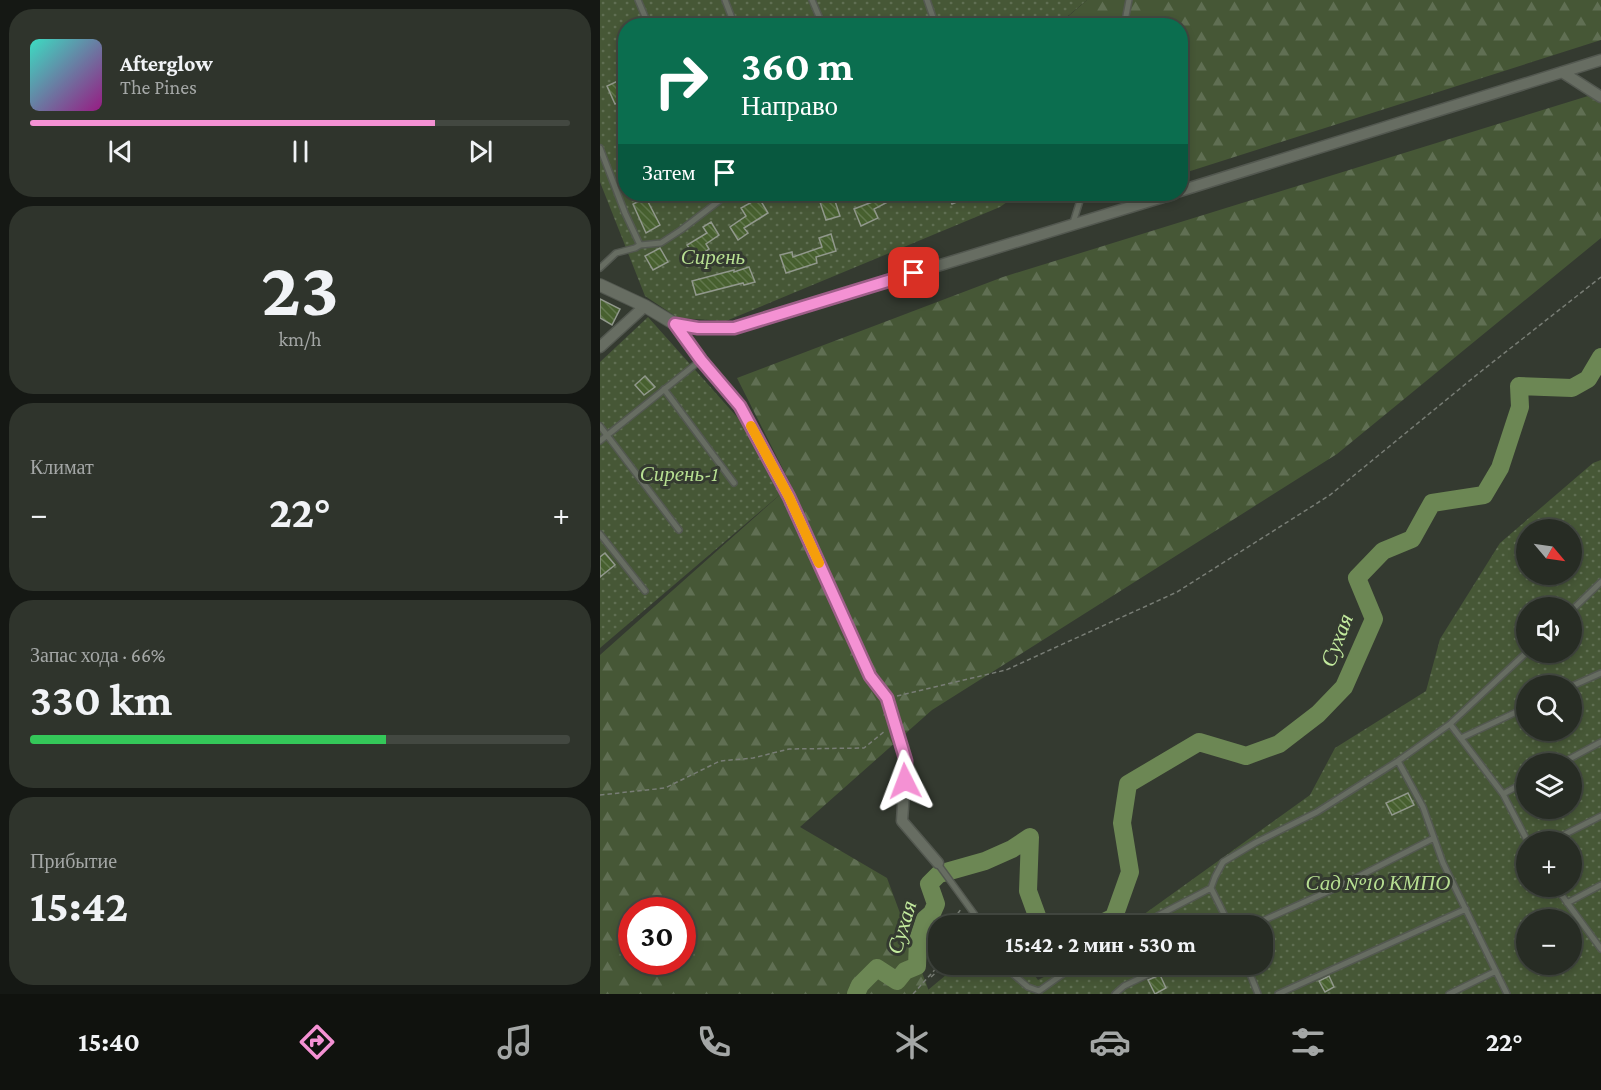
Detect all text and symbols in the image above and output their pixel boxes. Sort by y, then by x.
icon: right [642,42,720,120]
text: 360 m [741,42,854,89]
text: Afterglow [120,51,213,76]
text: The Pines [120,76,197,98]
text: Направо [741,91,838,121]
icon: previous [104,135,137,168]
icon: pause [284,135,317,168]
icon: next [464,135,497,168]
icon: arrive [708,156,741,189]
text: Затем [642,160,696,185]
text: 23 [261,245,339,332]
park label: Сирень [681,245,745,269]
pin [888,247,939,298]
icon: arrive [897,256,930,289]
text: km/h [278,328,322,350]
text: Климат [30,456,94,478]
park label: Сирень-1 [640,462,718,486]
text: 22° [269,487,331,537]
text: − [30,495,47,532]
text: + [553,495,570,532]
north arrow [1516,519,1582,585]
map controls [1516,519,1582,975]
button: sound [1516,597,1582,663]
water label: Сухая [1315,610,1358,670]
text: Запас хода · 66% [30,644,165,666]
text: 330 km [30,675,172,725]
button: search [1516,675,1582,741]
position arrow [873,749,937,813]
button: layers [1516,753,1582,819]
button: + [1516,831,1582,897]
text: Прибытие [30,850,117,872]
park label: Сад №10 КМПО [1306,871,1450,895]
text: 15:42 [30,881,128,931]
speed limit sign: 30 [618,897,696,975]
water label: Сухая [882,897,921,957]
button: − [1516,909,1582,975]
text: 15:42 · 2 мин · 530 m [1005,932,1196,957]
icon: directions [296,1021,338,1063]
icon: music [494,1021,536,1063]
icon: phone [693,1021,735,1063]
icon: climate [891,1021,933,1063]
icon: car [1089,1021,1131,1063]
icon: filters [1287,1021,1329,1063]
text: 15:40 [78,1027,140,1057]
text: 22° [1486,1027,1523,1057]

